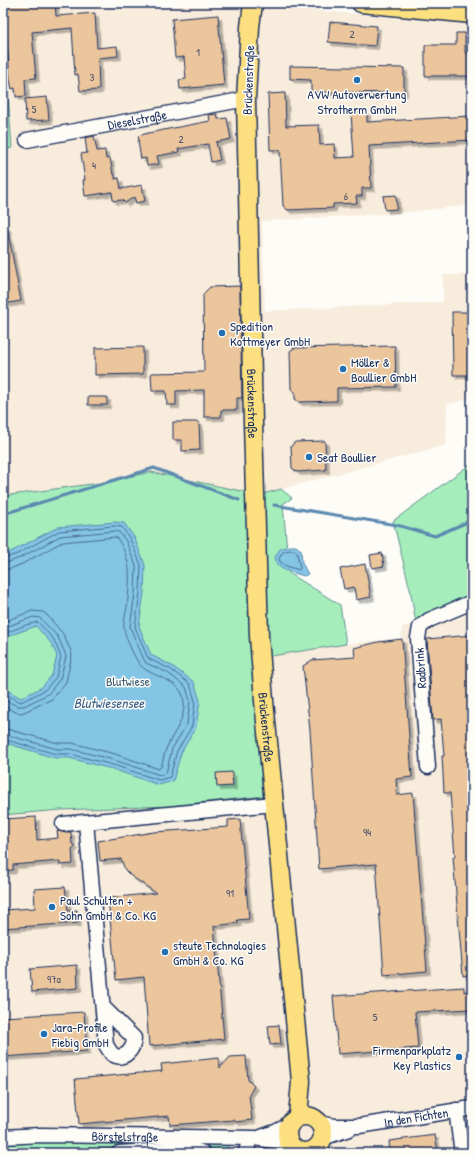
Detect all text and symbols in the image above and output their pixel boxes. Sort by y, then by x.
house number: 2 [349,27,355,41]
house number: 1 [196,45,200,59]
street label: Brückenstraße [238,45,258,115]
house number: 3 [90,70,95,84]
marker: AVW Autoverwertung Strotherm GmbH [352,75,362,85]
place label: AVW Autoverwertung Strotherm GmbH [308,85,407,118]
house number: 5 [32,102,37,116]
street label: Dieselstraße [106,105,168,134]
house number: 2 [178,132,184,146]
house number: 4 [92,158,96,172]
house number: 6 [344,189,349,203]
place label: Spedition Kottmeyer GmbH [230,317,310,350]
marker: Spedition Kottmeyer GmbH [217,328,227,338]
place label: Möller & Boullier GmbH [351,353,416,386]
marker: Möller & Boullier GmbH [338,364,348,374]
street label: Brückenstraße [243,368,262,439]
place label: Seat Boullier [317,448,376,466]
marker: Seat Boullier [304,452,314,462]
street label: Radbrink [410,647,430,689]
park label: Blutwiese [106,672,150,690]
street label: Brückenstraße [254,692,279,763]
water label: Blutwiesensee [74,693,146,712]
house number: 94 [363,825,371,839]
house number: 91 [226,886,234,900]
place label: Paul Schulten + Sohn GmbH & Co. KG [60,891,157,924]
marker: Paul Schulten + Sohn GmbH & Co. KG [47,902,57,912]
place label: steute Technologies GmbH & Co. KG [173,936,266,969]
marker: steute Technologies GmbH & Co. KG [160,947,170,957]
house number: 97a [47,972,62,986]
house number: 5 [373,1010,378,1024]
place label: Jara-Profile Fiebig GmbH [51,1018,109,1051]
marker: Jara-Profile Fiebig GmbH [39,1029,49,1039]
place label: Firmenparkplatz Key Plastics [372,1041,451,1074]
marker: Firmenparkplatz Key Plastics [454,1052,464,1062]
street label: In den Fichten [382,1103,450,1131]
street label: Börstelstraße [91,1127,158,1146]

